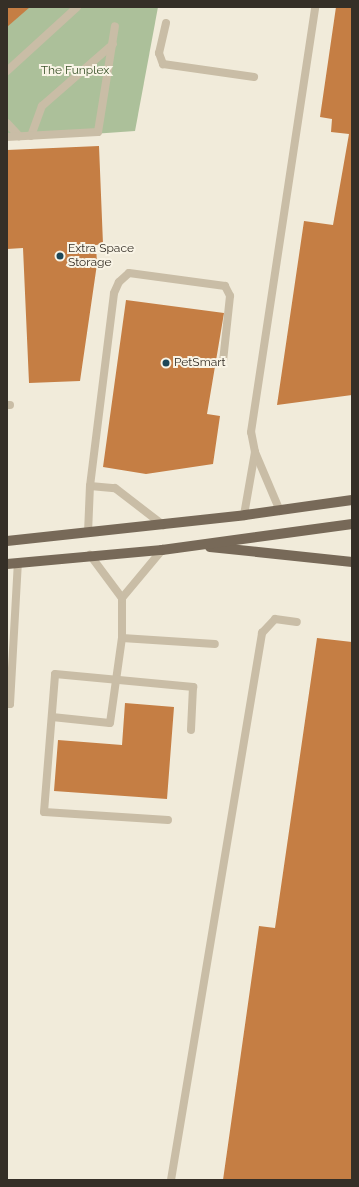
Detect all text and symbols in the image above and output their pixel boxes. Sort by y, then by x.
park label: The Funplex [41,64,109,78]
place label: Extra Space Storage [68,242,134,270]
marker: Extra Space Storage [55,251,65,261]
place label: PetSmart [174,356,225,370]
marker: PetSmart [161,358,171,368]

